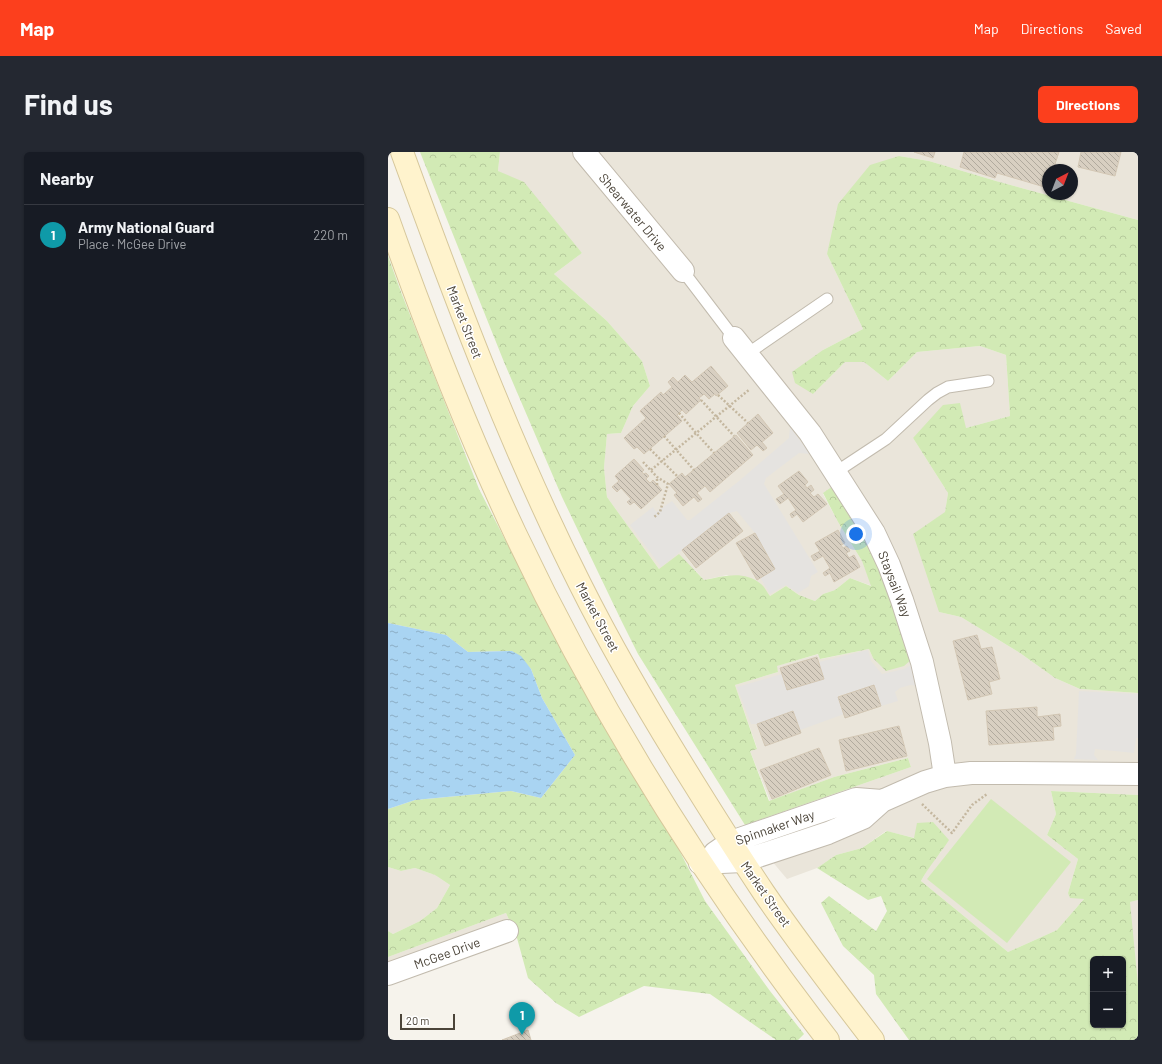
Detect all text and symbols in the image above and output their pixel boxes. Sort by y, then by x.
text: Map [20,17,54,40]
text: Map [974,20,999,37]
text: Directions [1021,20,1083,37]
text: Saved [1105,20,1142,37]
button: Directions [1038,86,1138,123]
text: Find us [24,87,113,121]
north arrow [1042,164,1078,200]
text: Nearby [40,168,94,188]
street label: Shearwater Drive [596,170,670,254]
text: Army National Guard [78,218,214,236]
text: 1 [51,227,55,243]
text: 220 m [313,227,348,243]
text: Place · McGee Drive [78,236,186,252]
street label: Market Street [444,283,486,361]
your location [846,524,866,544]
street label: Staysail Way [875,549,915,619]
street label: Market Street [573,579,623,655]
street label: Spinnaker Way [733,806,817,848]
street label: Market Street [737,858,795,930]
street label: McGee Drive [412,934,482,972]
map controls [1090,956,1126,1028]
button: + [1090,956,1126,992]
button: − [1090,992,1126,1028]
pin: 1 [509,1002,535,1035]
scale bar [400,1012,455,1031]
text: 20 m [406,1014,429,1027]

